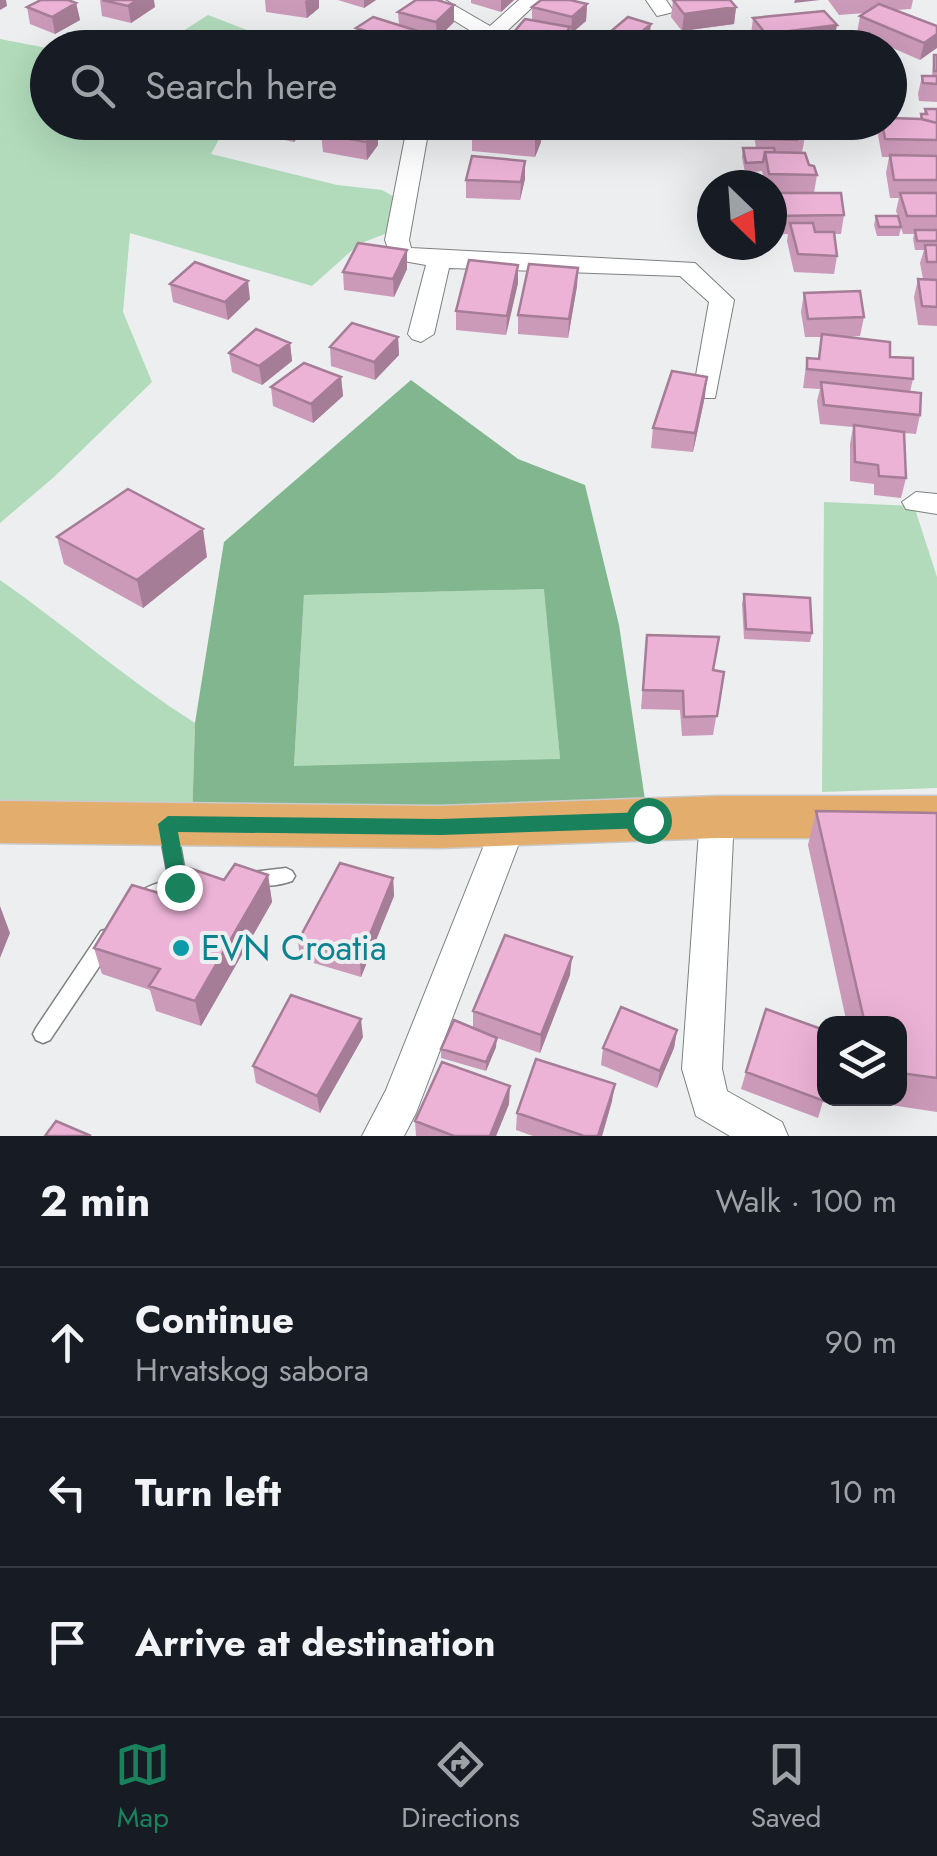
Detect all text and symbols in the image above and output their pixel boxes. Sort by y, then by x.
search box [30,30,907,140]
icon: search [65,58,120,113]
text: Search here [145,58,337,113]
north arrow [697,170,787,260]
route start [626,798,672,844]
route end [157,865,203,911]
place label: EVN Croatia [201,923,387,973]
marker: EVN Croatia [170,937,192,959]
map controls [817,1016,907,1106]
button: layers [817,1016,907,1106]
text: 2 min [40,1171,150,1232]
text: Walk · 100 m [716,1178,897,1224]
text: Continue [135,1292,294,1347]
icon: ahead [40,1315,95,1370]
text: 90 m [825,1319,897,1365]
text: Hrvatskog sabora [135,1347,369,1393]
icon: left [40,1465,95,1520]
text: Turn left [135,1465,281,1520]
text: 10 m [829,1469,897,1515]
icon: arrive [40,1615,95,1670]
text: Arrive at destination [135,1615,496,1670]
tab: Map [115,1737,170,1838]
tab: Directions [401,1737,520,1838]
tab: Saved [751,1737,822,1838]

